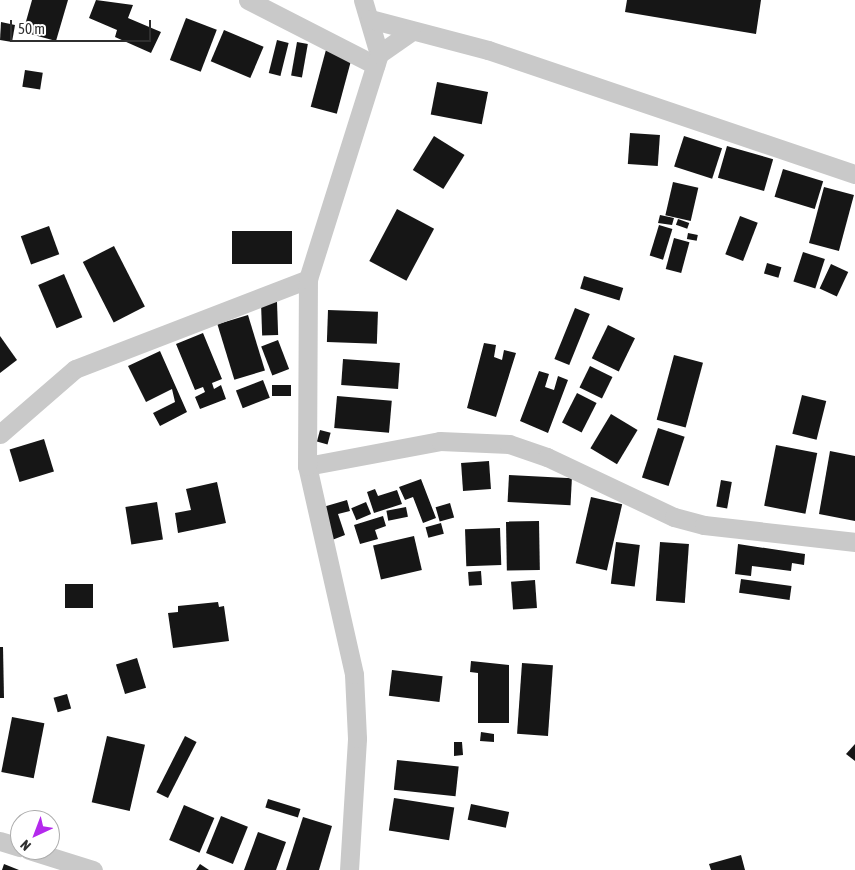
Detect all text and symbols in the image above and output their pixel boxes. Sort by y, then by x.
scale bar [12,10,154,42]
text: 50 m [18,20,45,37]
north arrow [10,810,60,860]
text: N [17,837,34,854]

